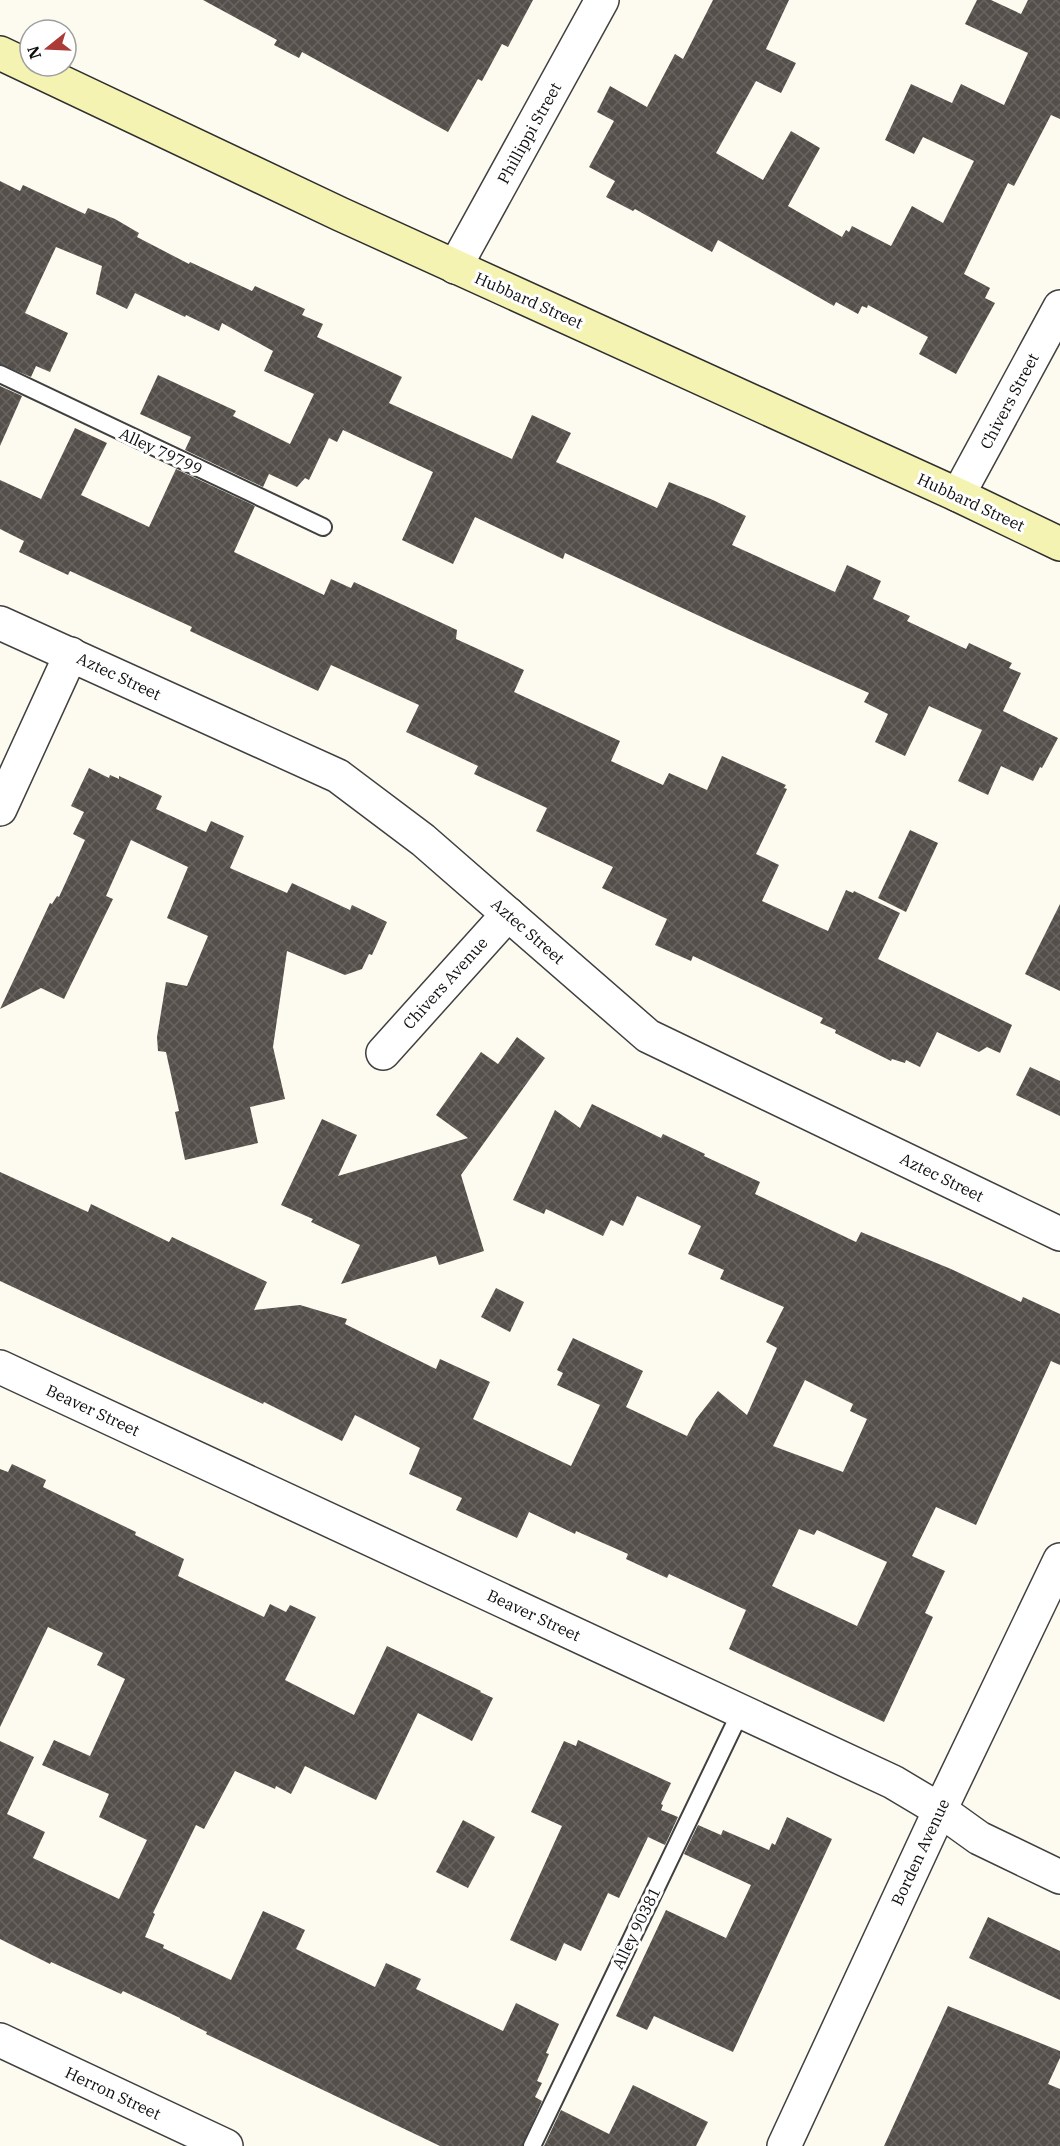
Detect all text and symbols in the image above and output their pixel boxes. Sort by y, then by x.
north arrow [18,18,78,78]
text: N [22,44,45,62]
street label: Phillippi Street [493,78,565,187]
street label: Hubbard Street [472,267,586,333]
street label: Chivers Street [975,349,1043,452]
street label: Alley 79799 [116,423,206,479]
street label: Hubbard Street [914,468,1028,536]
street label: Aztec Street [74,648,165,704]
street label: Aztec Street [487,894,569,968]
street label: Chivers Avenue [398,933,492,1033]
street label: Aztec Street [897,1148,987,1206]
street label: Beaver Street [43,1380,143,1440]
street label: Beaver Street [484,1585,584,1645]
street label: Borden Avenue [887,1796,953,1908]
street label: Alley 90381 [607,1884,665,1972]
street label: Herron Street [62,2062,164,2124]

